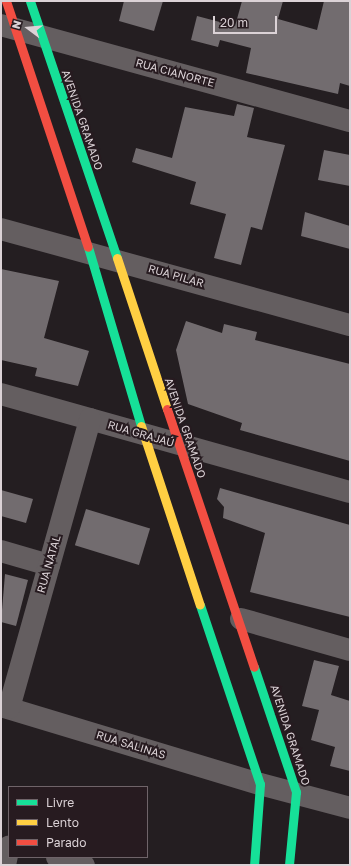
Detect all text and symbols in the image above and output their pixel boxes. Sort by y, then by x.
north arrow [8,8,48,48]
scale bar [215,8,279,34]
text: 20 m [220,15,248,30]
text: N [9,19,23,30]
street label: RUA CIANORTE [134,56,216,90]
street label: AVENIDA GRAMADO [59,68,105,172]
street label: RUA PILAR [147,262,205,290]
street label: AVENIDA GRAMADO [162,376,208,480]
street label: RUA GRAJAÚ [106,418,176,450]
street label: RUA NATAL [34,534,64,594]
street label: AVENIDA GRAMADO [267,683,313,787]
street label: RUA SALINAS [95,728,167,762]
legend [8,786,148,858]
text: Livre [46,795,74,810]
text: Lento [46,815,79,830]
text: Parado [46,835,86,850]

